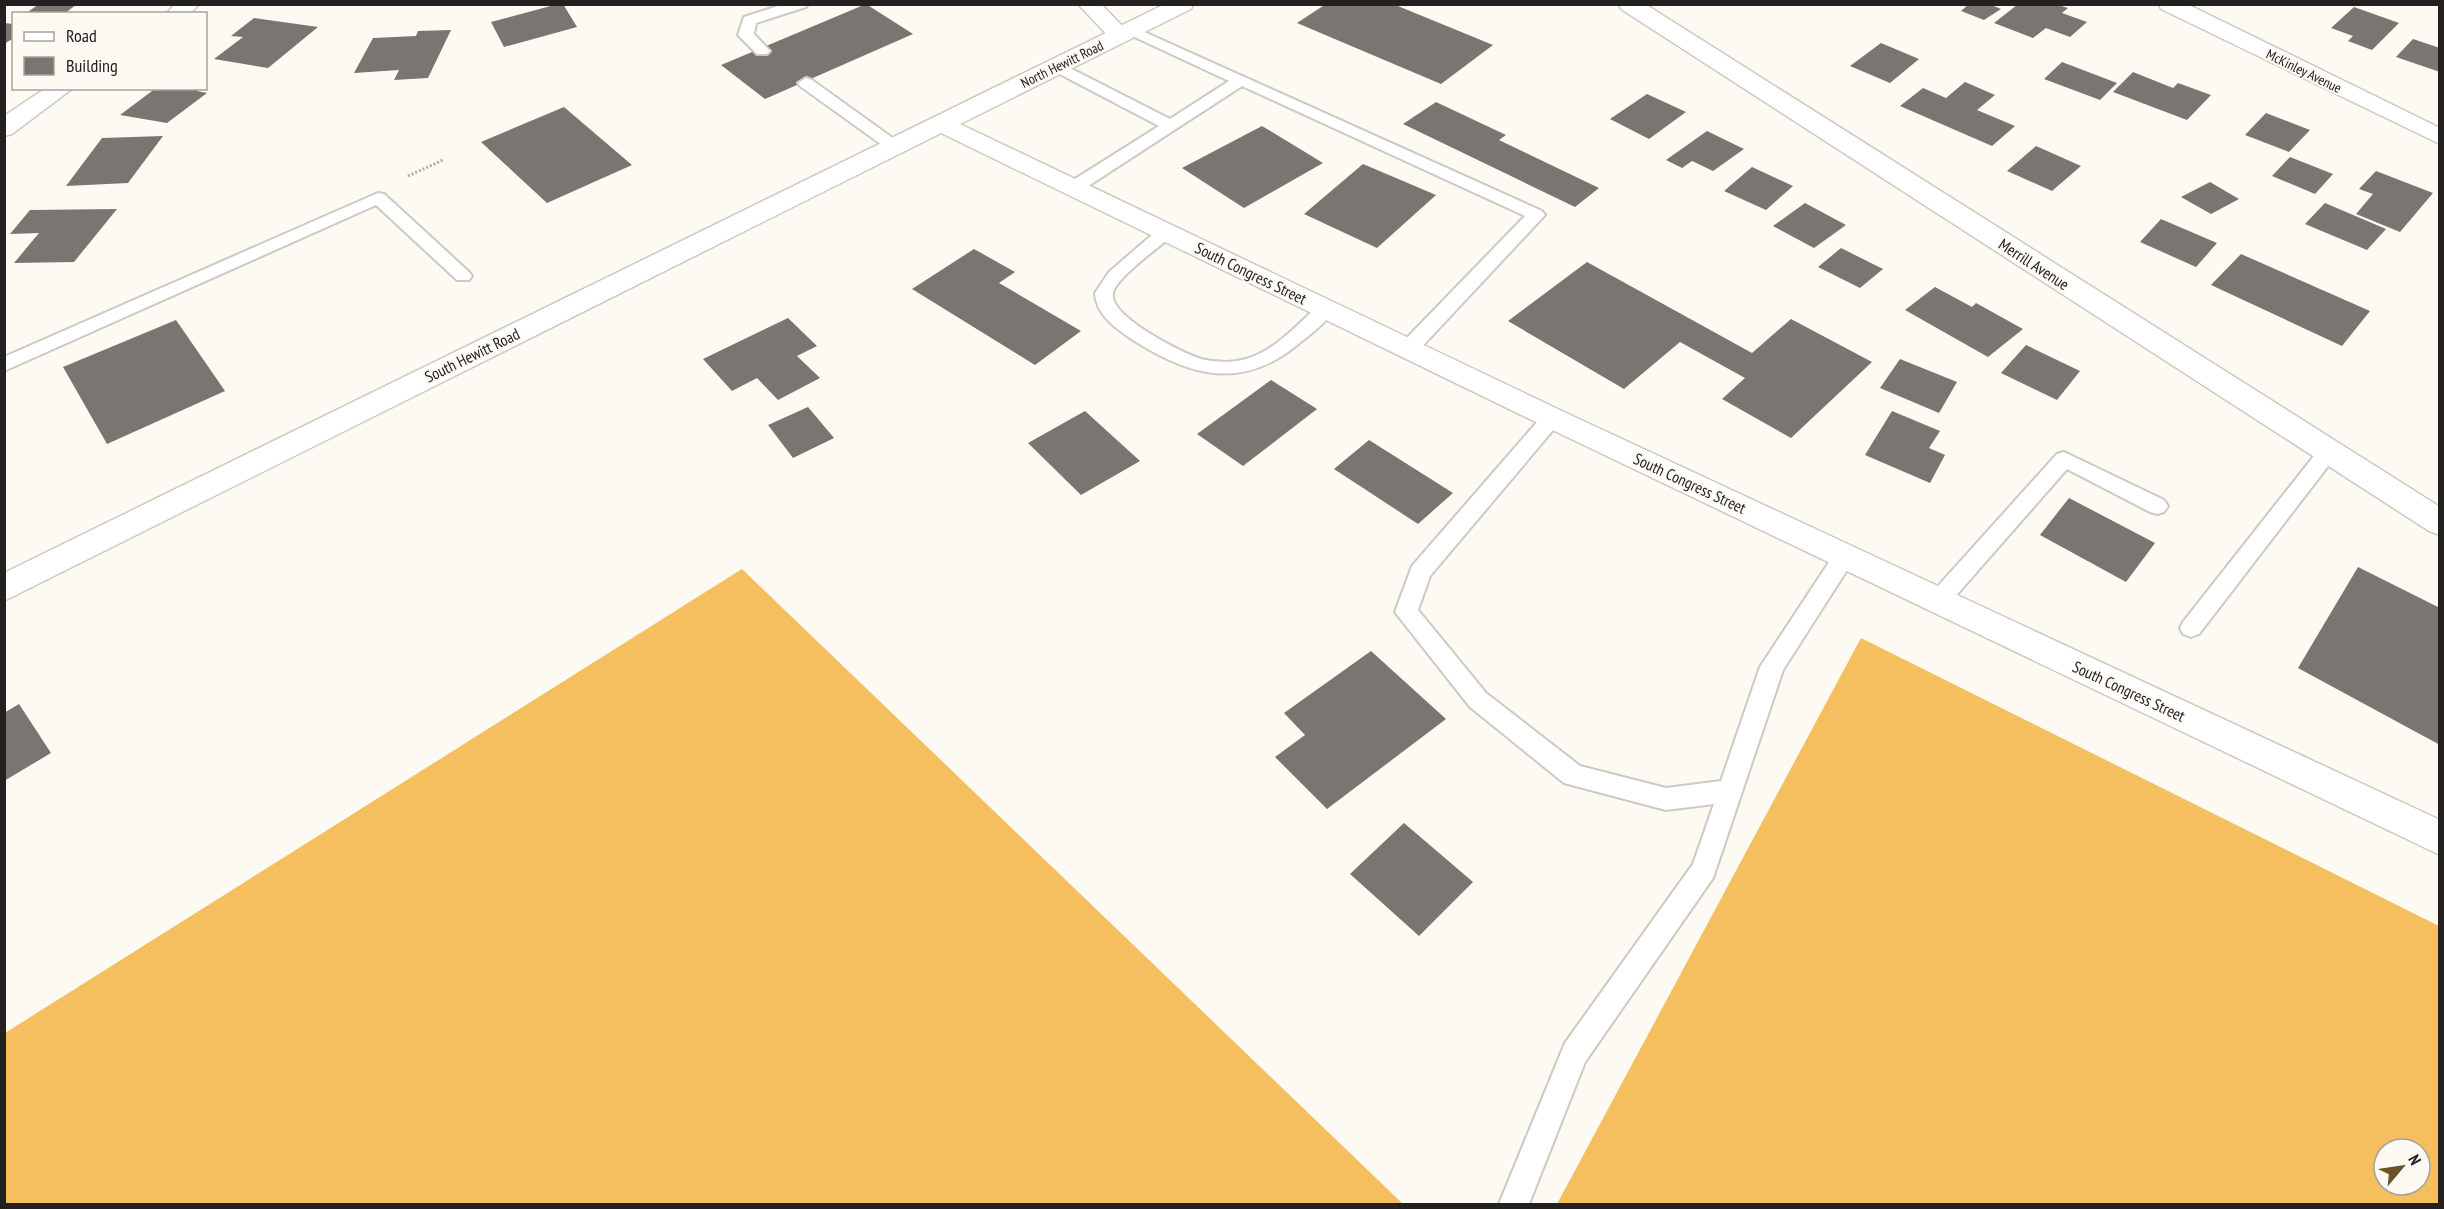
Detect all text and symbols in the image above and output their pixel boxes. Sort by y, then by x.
legend [12,12,207,90]
text: Road [66,24,97,47]
street label: North Hewitt Road [1018,36,1106,92]
street label: McKinley Avenue [2263,45,2345,97]
text: Building [66,54,118,77]
street label: Merrill Avenue [1995,234,2073,294]
street label: South Congress Street [1192,237,1311,309]
street label: South Hewitt Road [421,323,523,387]
street label: South Congress Street [1631,448,1750,518]
street label: South Congress Street [2070,656,2189,726]
north arrow [2372,1137,2432,1197]
text: N [2404,1151,2426,1168]

